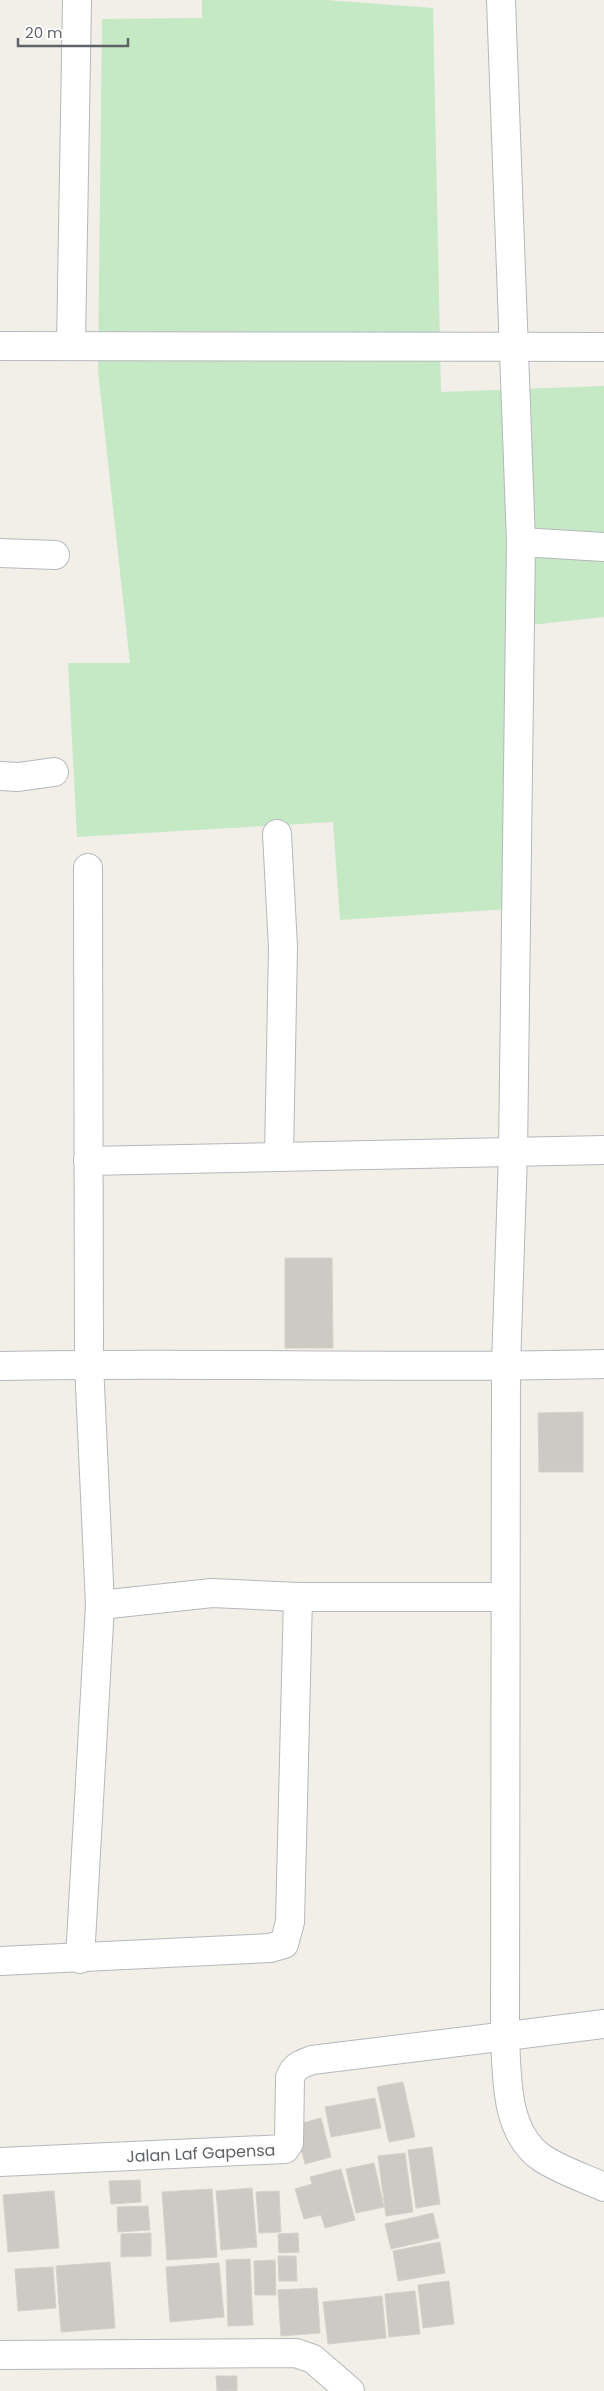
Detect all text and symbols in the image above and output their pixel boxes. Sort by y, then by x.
scale bar [18,15,128,47]
text: 20 m [25,22,63,43]
street label: Jalan Laf Gapensa [126,2138,276,2168]

